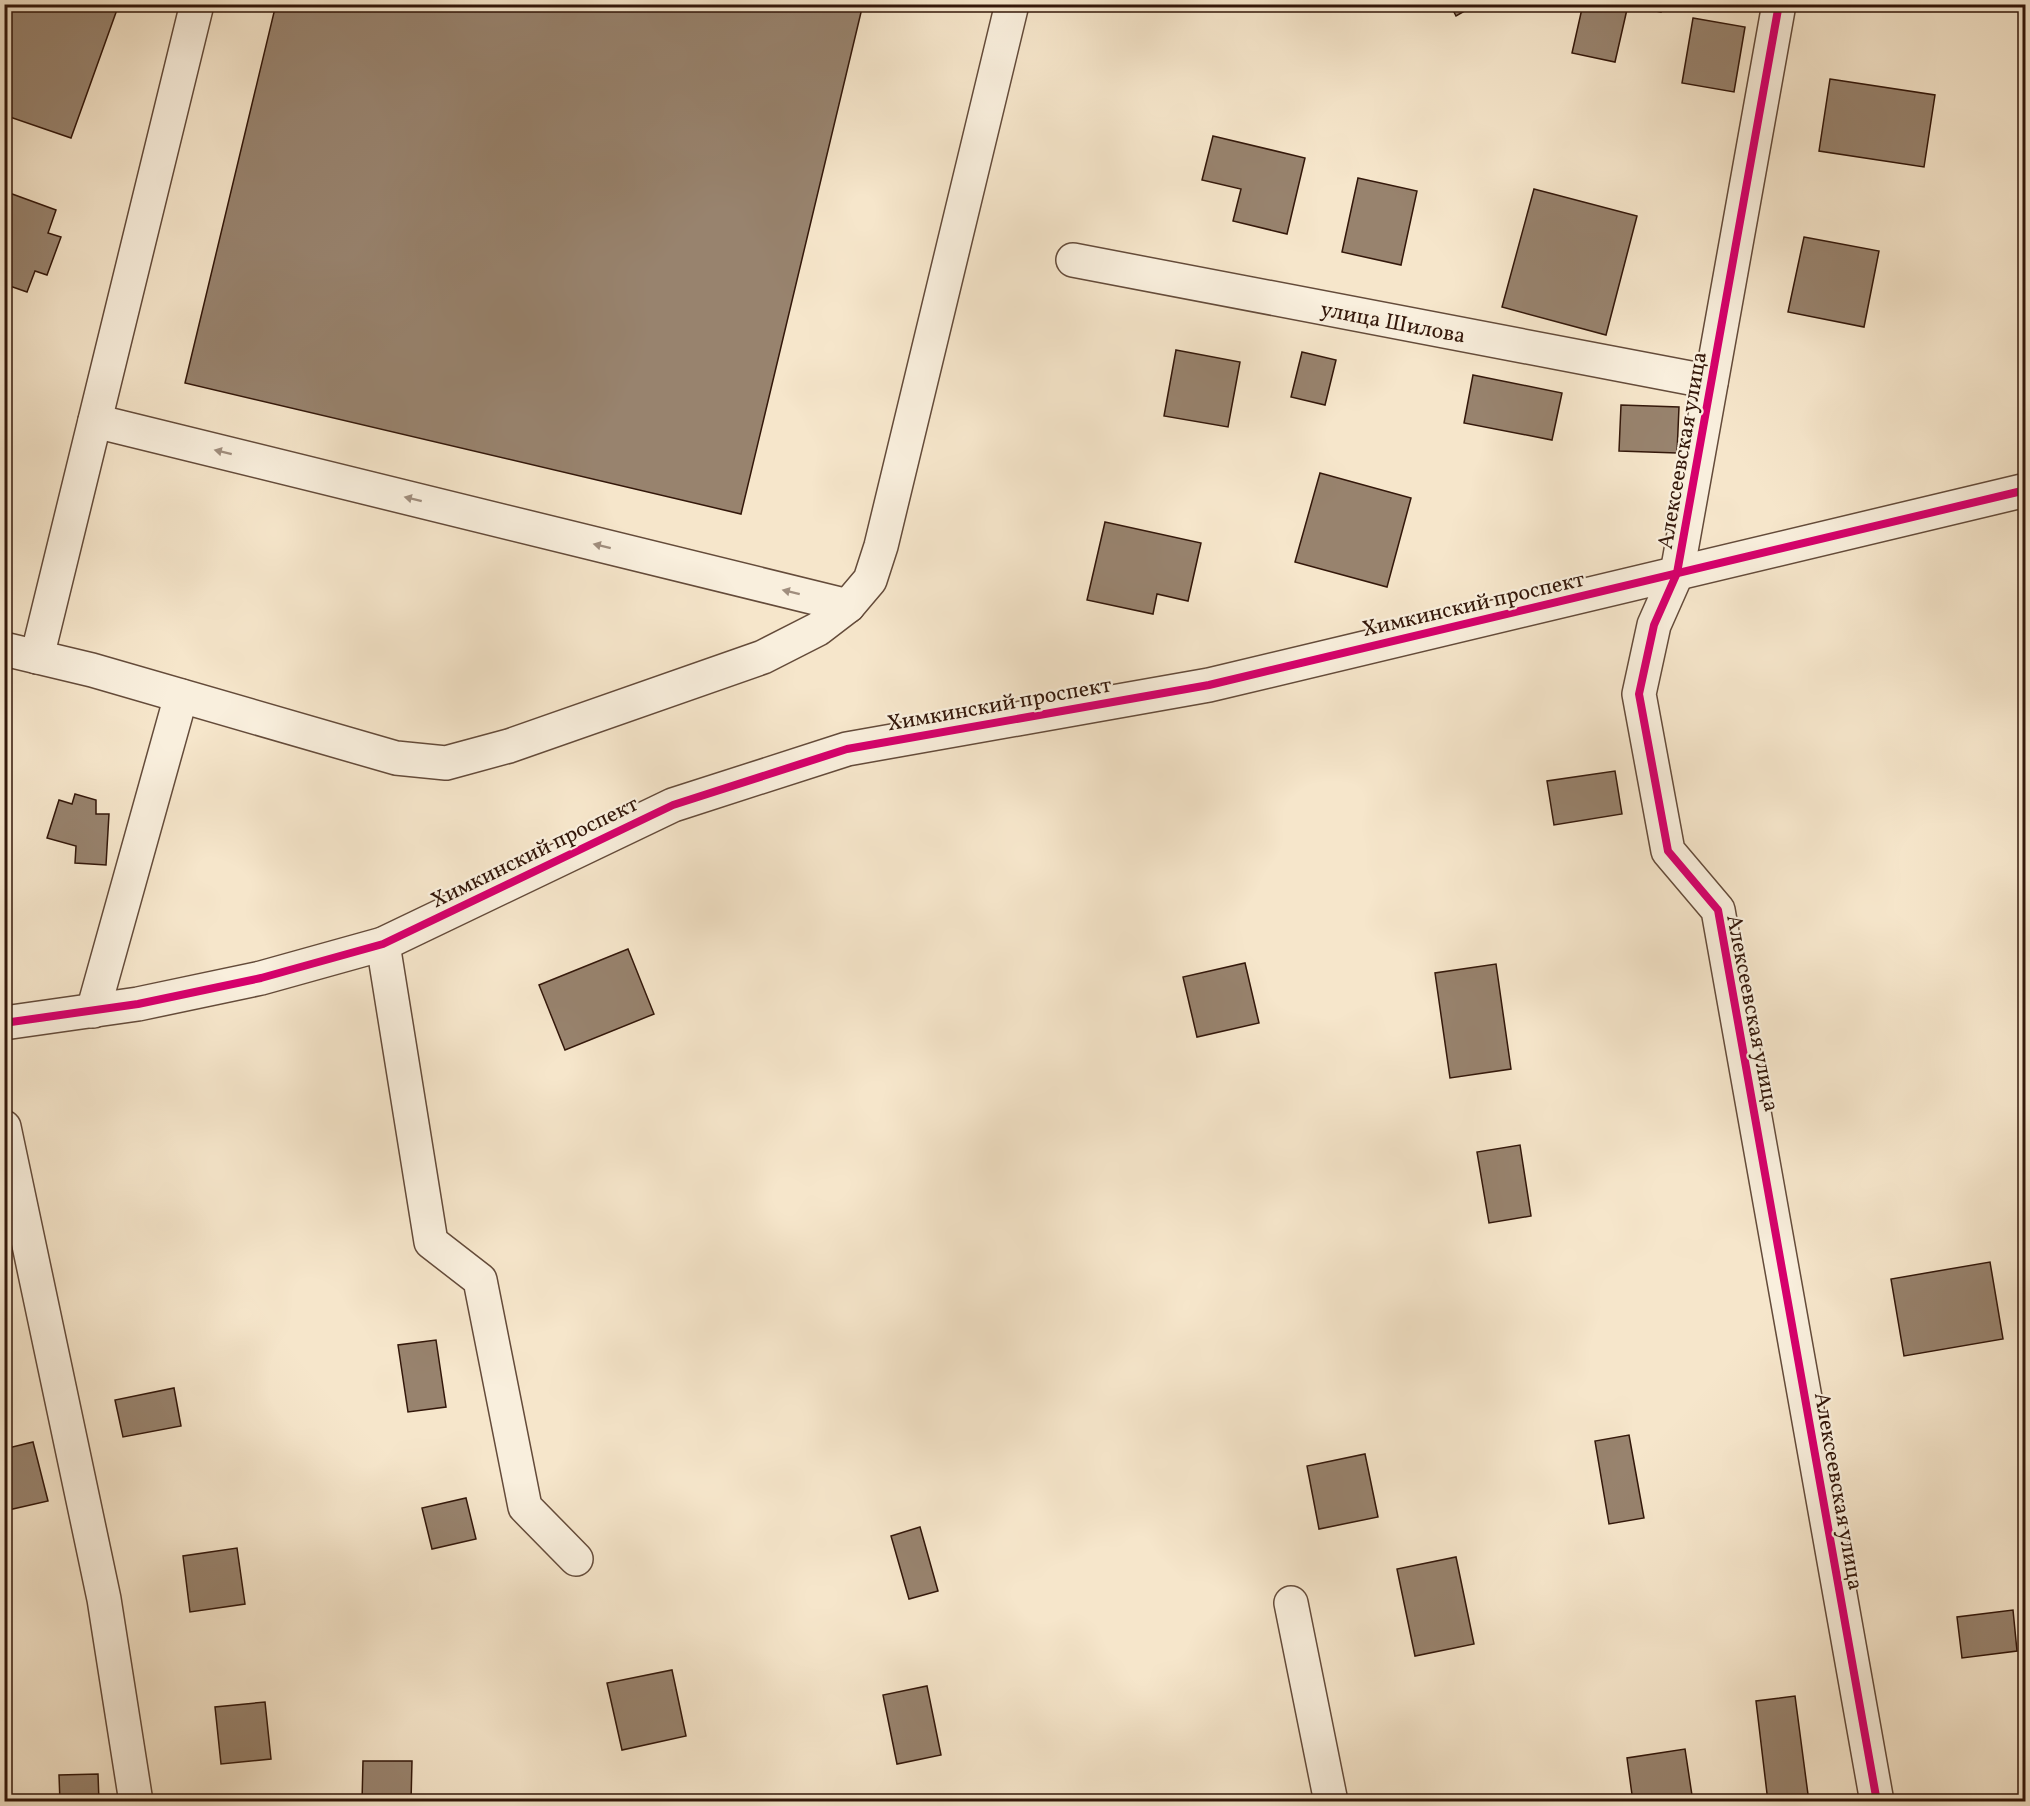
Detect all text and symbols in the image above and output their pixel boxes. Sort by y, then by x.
street label: улица Шилова [1318,295,1468,353]
street label: Алексеевская улица [1651,349,1716,552]
one-way arrow [214,447,233,457]
one-way arrow [404,493,422,503]
one-way arrow [593,540,611,550]
street label: Химкинский проспект [1359,565,1588,646]
one-way arrow [782,587,801,597]
street label: Химкинский проспект [885,670,1114,740]
street label: Химкинский проспект [426,789,644,917]
street label: Алексеевская улица [1717,912,1786,1115]
street label: Алексеевская улица [1805,1390,1870,1593]

